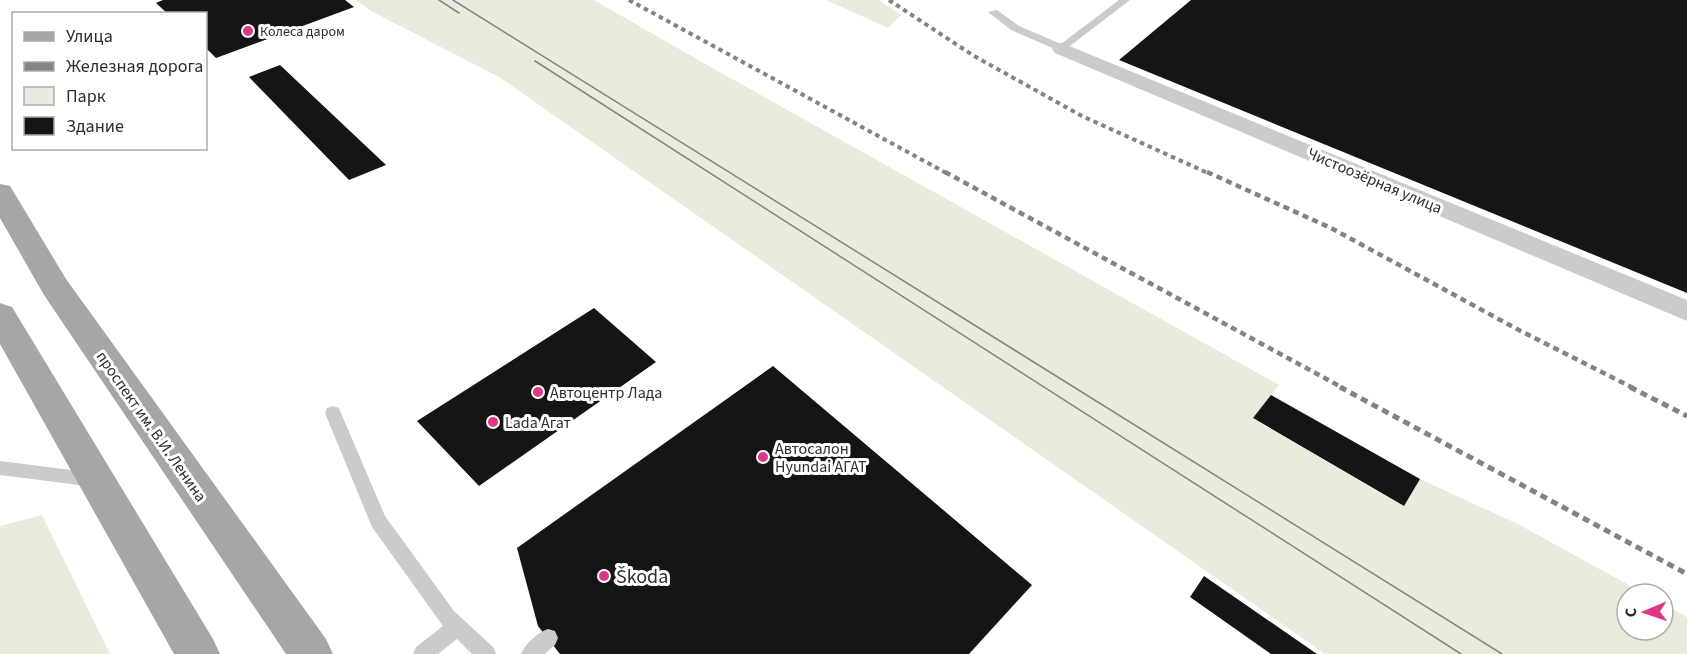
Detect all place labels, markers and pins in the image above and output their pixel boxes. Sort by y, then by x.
place label: Колеса даром [260,22,345,42]
marker: Колеса даром [241,24,255,38]
place label: Автоцентр Лада [550,382,662,404]
marker: Автоцентр Лада [531,385,545,399]
place label: Lada Агат [505,412,571,434]
marker: Lada Агат [486,415,500,429]
place label: Автосалон Hyundai АГАТ [775,438,867,478]
marker: Автосалон Hyundai АГАТ [756,450,770,464]
place label: Škoda [616,563,668,591]
marker: Škoda [597,569,611,583]

